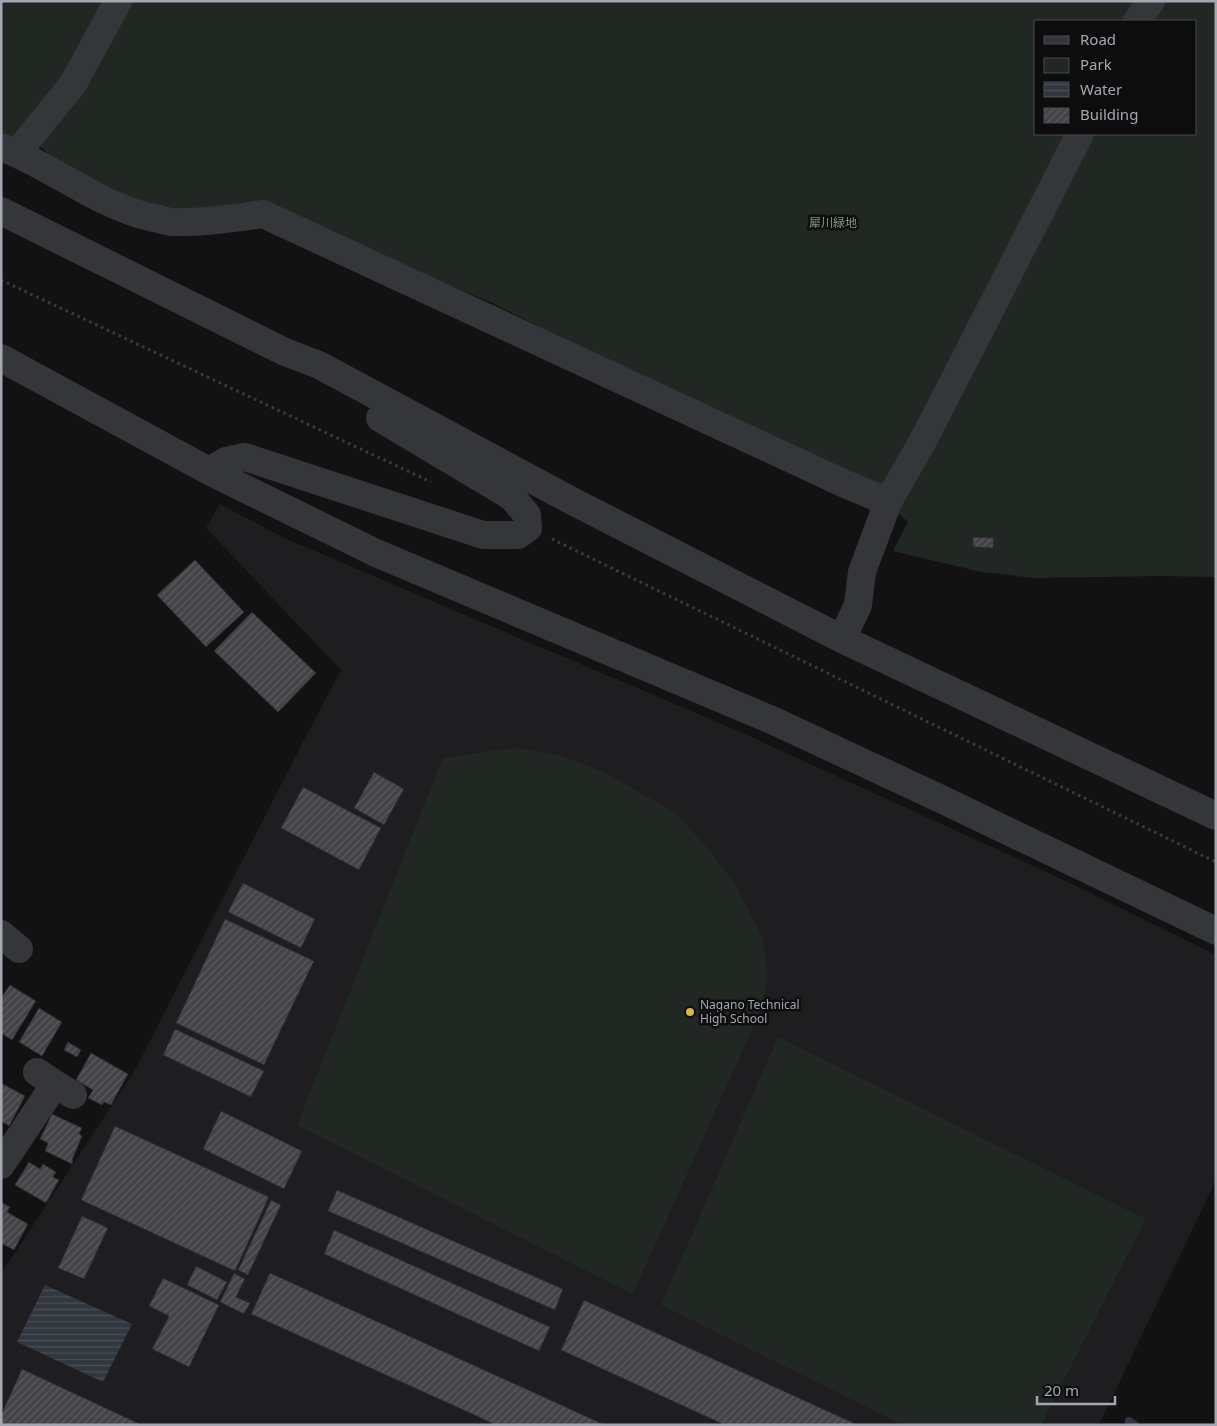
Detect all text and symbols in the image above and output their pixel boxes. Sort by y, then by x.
legend [1034,20,1197,135]
text: Road [1080,29,1116,49]
text: Park [1080,54,1112,74]
text: Water [1080,79,1122,99]
text: Building [1080,104,1138,124]
park label: 犀川緑地 [809,214,857,231]
place label: Nagano Technical High School [700,996,800,1027]
marker: Nagano Technical High School [684,1006,696,1018]
scale bar [1037,1374,1114,1406]
text: 20 m [1044,1380,1079,1400]

